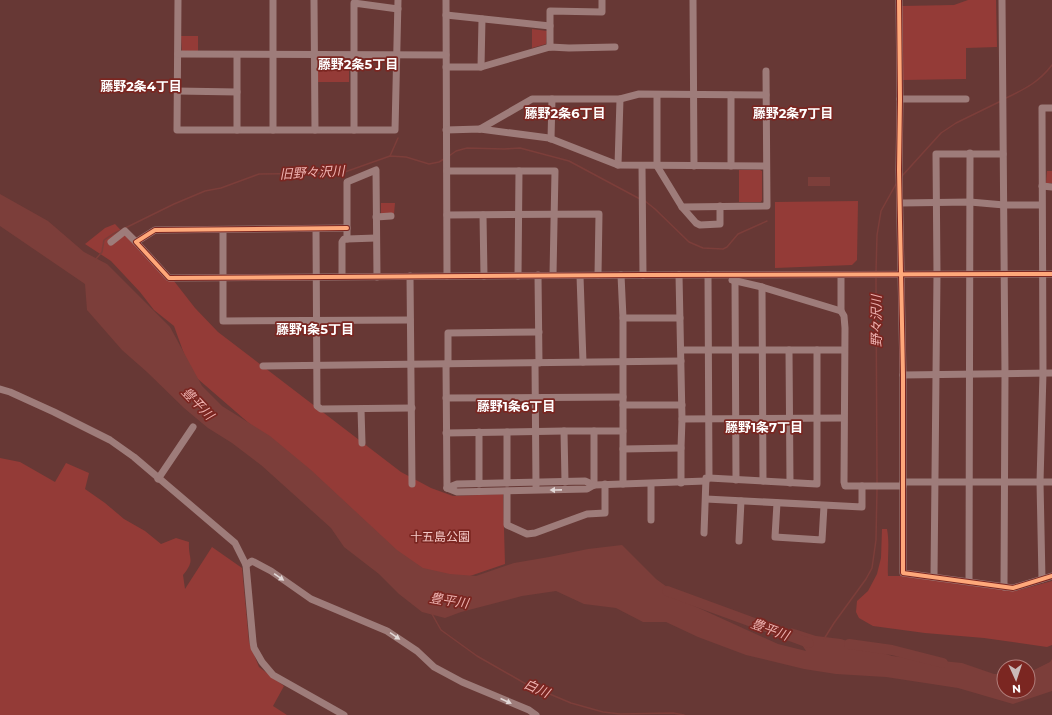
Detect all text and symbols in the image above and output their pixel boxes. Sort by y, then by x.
district label: 藤野2条5丁目 [318,56,398,72]
district label: 藤野2条4丁目 [100,78,182,94]
district label: 藤野2条6丁目 [525,105,605,121]
district label: 藤野2条7丁目 [753,105,833,121]
water label: 旧野々沢川 [279,162,347,182]
water label: 野々沢川 [868,293,884,347]
district label: 藤野1条5丁目 [276,321,354,337]
water label: 豊平川 [179,383,219,424]
district label: 藤野1条6丁目 [477,398,555,414]
district label: 藤野1条7丁目 [725,419,803,435]
one-way arrow [549,487,562,493]
park label: 十五島公園 [410,529,470,544]
one-way arrow [274,573,285,581]
water label: 豊平川 [428,589,471,611]
water label: 豊平川 [749,615,793,644]
one-way arrow [389,632,400,640]
north arrow [996,659,1036,699]
water label: 白川 [522,675,554,701]
text: N [1012,682,1021,696]
one-way arrow [501,698,513,704]

